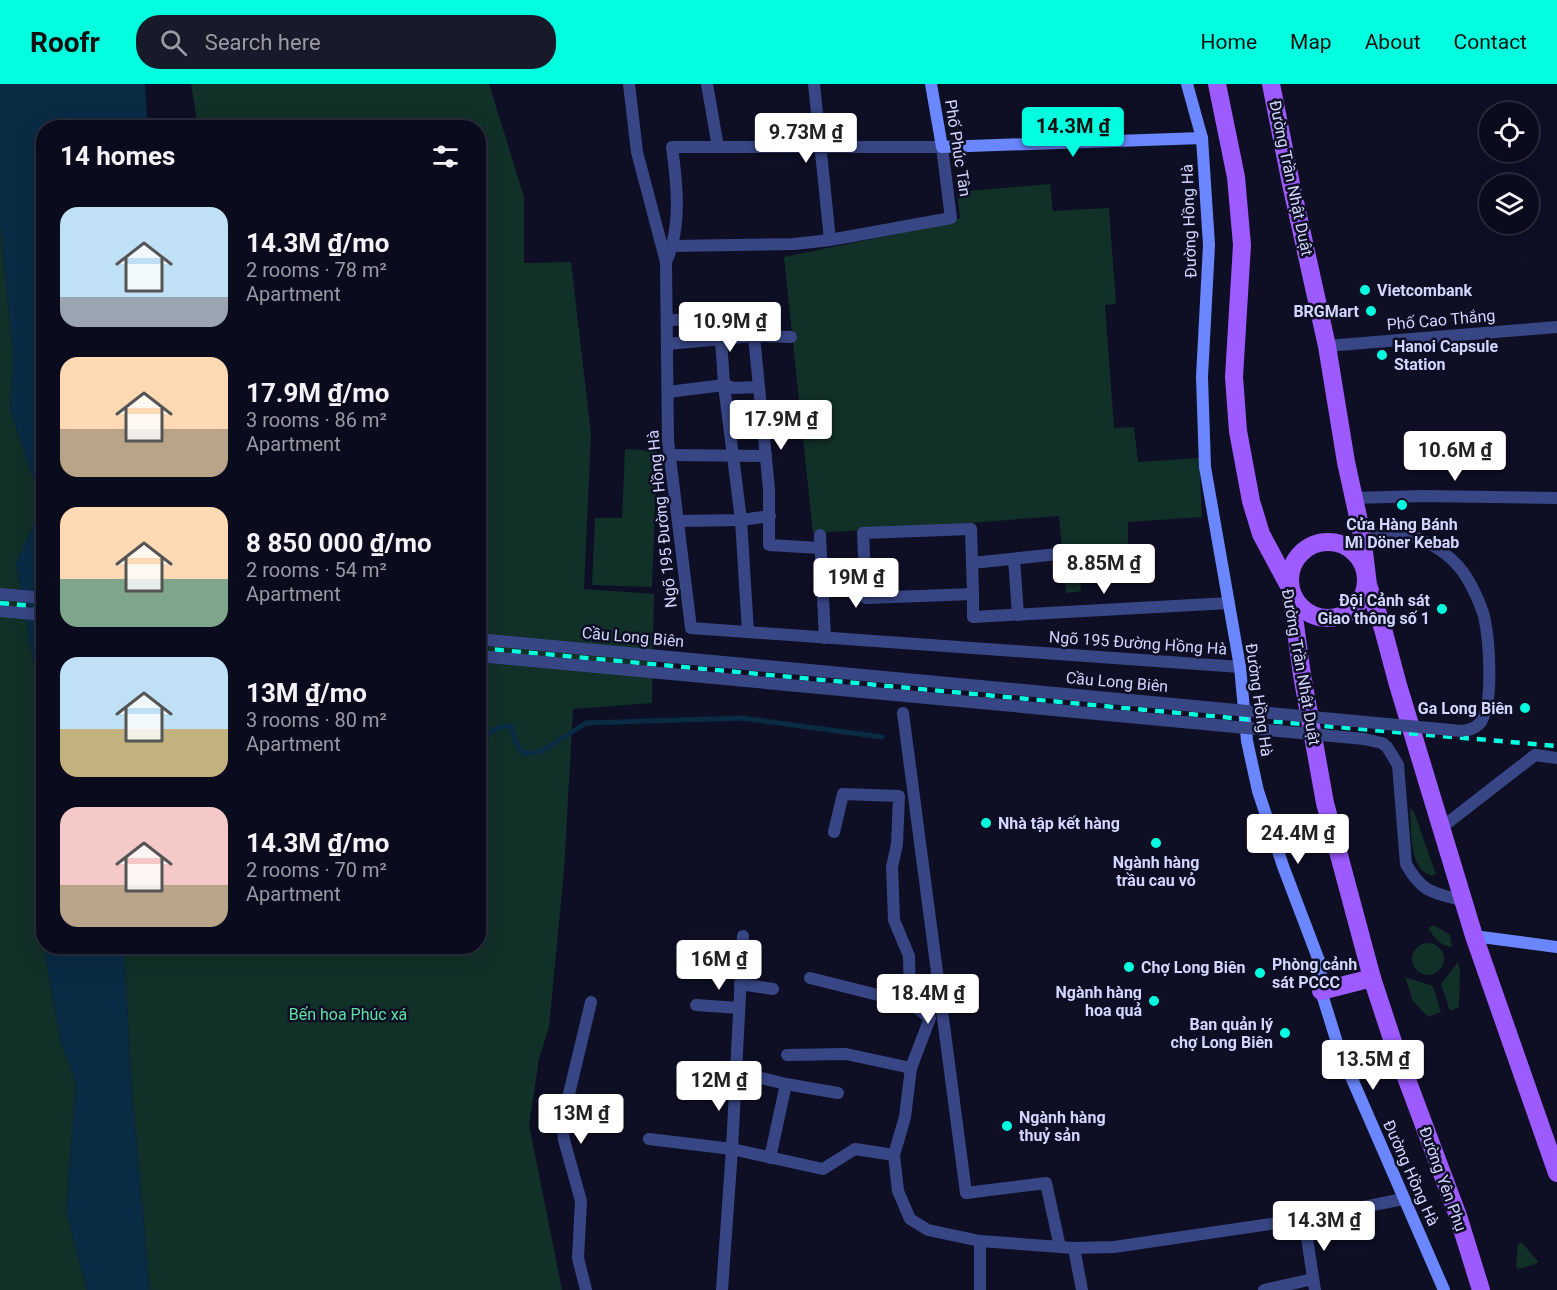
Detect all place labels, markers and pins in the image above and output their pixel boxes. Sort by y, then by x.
pin: 14.3M ₫ [1018,107,1128,158]
pin: 9.73M ₫ [751,113,861,164]
place label: Vietcombank [1377,281,1473,300]
marker: Vietcombank [1358,283,1372,297]
pin: 10.9M ₫ [675,302,785,353]
place label: BRGMart [1293,302,1360,321]
marker: BRGMart [1364,304,1378,318]
place label: Hanoi Capsule Station [1394,337,1499,374]
marker: Hanoi Capsule Station [1375,348,1389,362]
pin: 17.9M ₫ [726,400,836,451]
pin: 10.6M ₫ [1400,431,1510,482]
marker: Cửa Hàng Bánh Mì Döner Kebab [1395,498,1409,512]
place label: Cửa Hàng Bánh Mì Döner Kebab [1345,515,1459,552]
pin: 8.85M ₫ [1049,544,1159,595]
pin: 19M ₫ [814,558,898,609]
place label: Đội Cảnh sát Giao thông số 1 [1317,591,1431,628]
marker: Đội Cảnh sát Giao thông số 1 [1435,602,1449,616]
place label: Ga Long Biên [1418,699,1513,718]
marker: Ga Long Biên [1518,701,1532,715]
place label: Nhà tập kết hàng [998,814,1120,833]
pin: 24.4M ₫ [1243,814,1353,865]
marker: Nhà tập kết hàng [979,816,993,830]
marker: Ngành hàng trầu cau vỏ [1149,836,1163,850]
place label: Ngành hàng trầu cau vỏ [1113,853,1199,890]
pin: 16M ₫ [677,940,761,991]
place label: Phòng cảnh sát PCCC [1272,955,1357,992]
place label: Chợ Long Biên [1141,958,1246,977]
marker: Chợ Long Biên [1122,960,1136,974]
marker: Phòng cảnh sát PCCC [1253,966,1267,980]
pin: 18.4M ₫ [873,974,983,1025]
place label: Ngành hàng hoa quả [1055,983,1142,1020]
marker: Ngành hàng hoa quả [1147,994,1161,1008]
place label: Ban quản lý chợ Long Biên [1171,1015,1274,1052]
marker: Ban quản lý chợ Long Biên [1278,1026,1292,1040]
pin: 13.5M ₫ [1318,1040,1428,1091]
pin: 12M ₫ [677,1061,761,1112]
pin: 13M ₫ [539,1094,623,1145]
place label: Ngành hàng thuỷ sản [1019,1108,1106,1145]
marker: Ngành hàng thuỷ sản [1000,1119,1014,1133]
pin: 14.3M ₫ [1269,1201,1379,1252]

